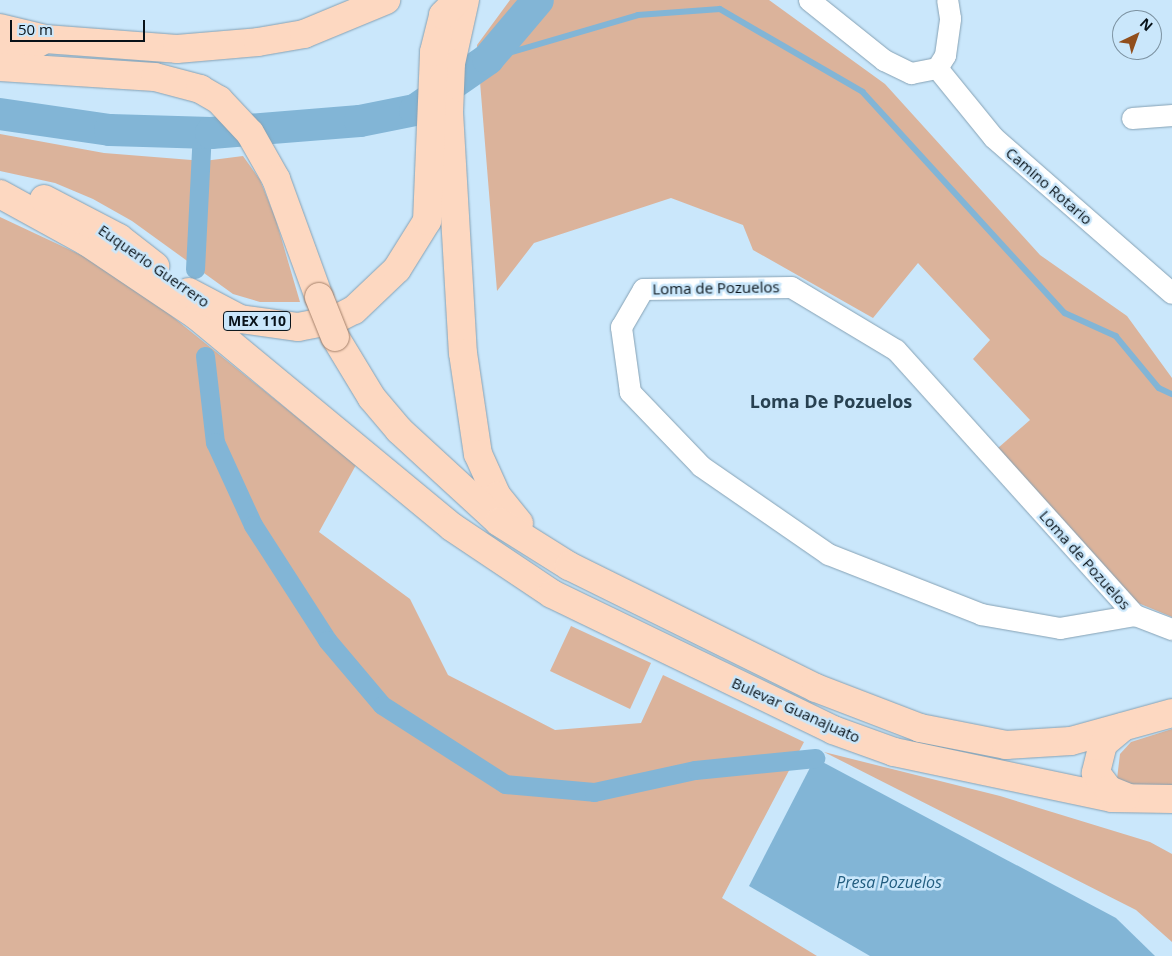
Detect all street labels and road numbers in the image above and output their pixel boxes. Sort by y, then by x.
street label: Camino Rotario [1002,144,1096,228]
street label: Euquerio Guerrero [95,221,213,311]
street label: Loma de Pozuelos [652,278,780,298]
road number: MEX 110 [222,310,292,332]
street label: Loma de Pozuelos [1036,507,1134,613]
street label: Bulevar Guanajuato [729,674,863,746]

